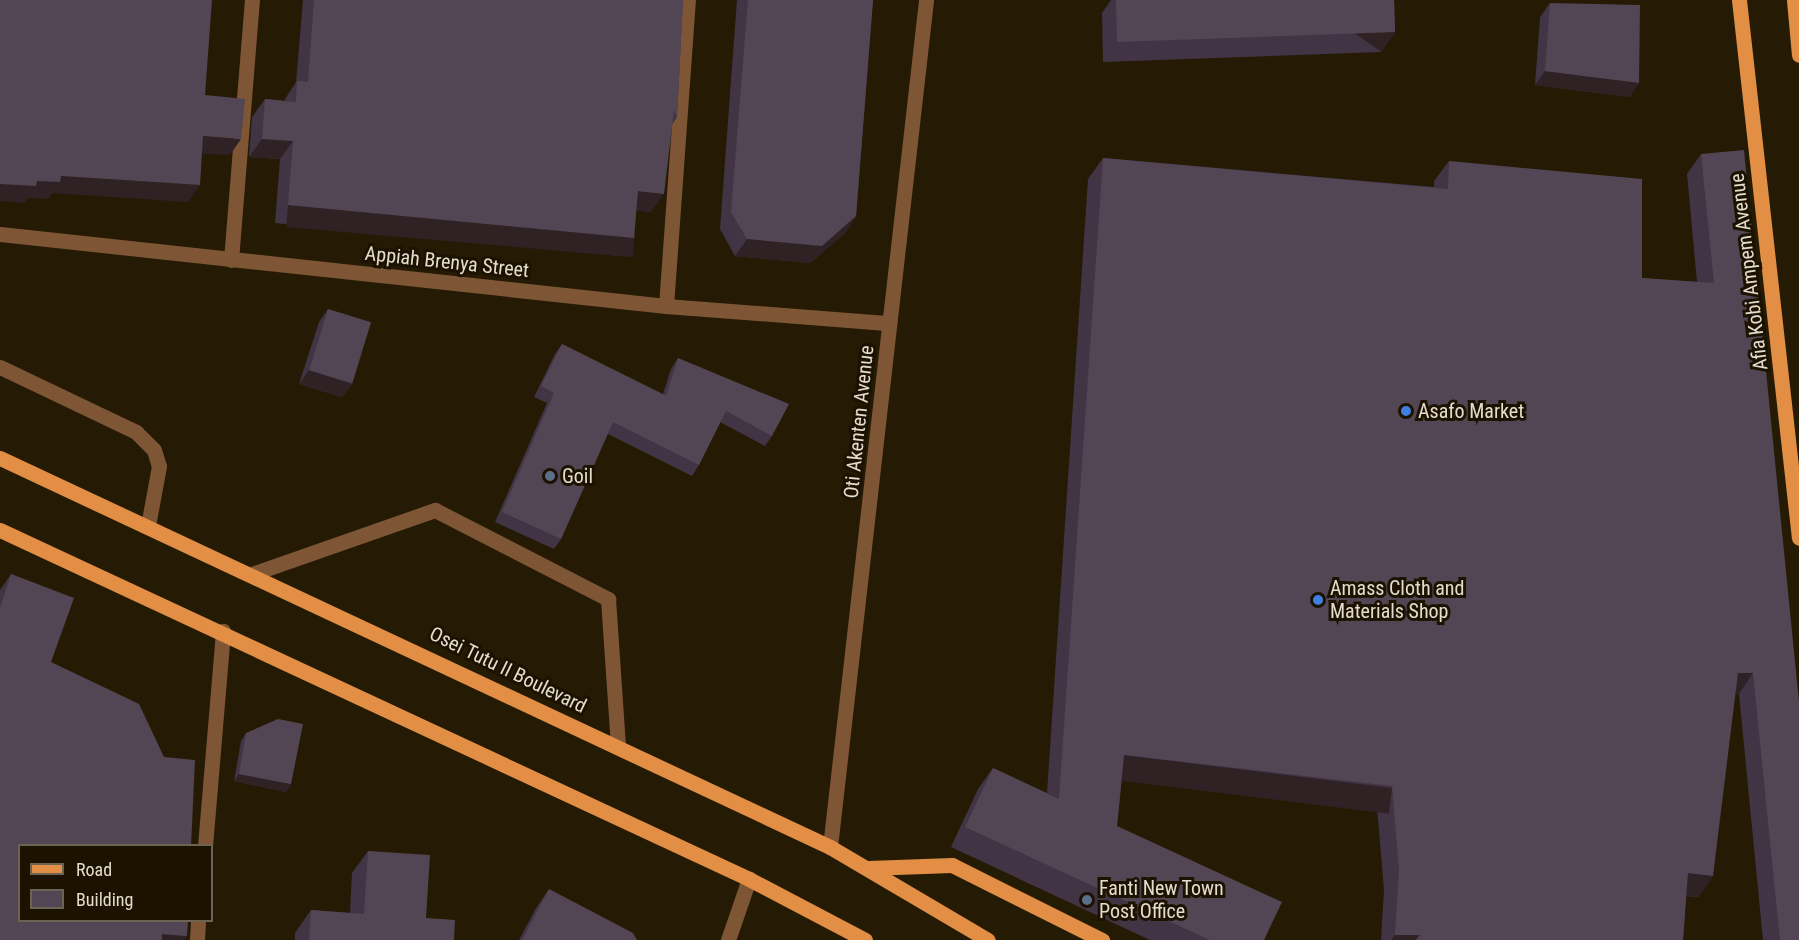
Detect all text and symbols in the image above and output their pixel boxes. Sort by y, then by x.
street label: Afia Kobi Ampem Avenue [1725,172,1773,372]
street label: Appiah Brenya Street [364,241,530,283]
street label: Oti Akenten Avenue [839,344,879,500]
place label: Asafo Market [1418,399,1524,423]
marker: Asafo Market [1399,404,1413,418]
place label: Goil [562,464,593,488]
marker: Goil [543,469,557,483]
place label: Amass Cloth and Materials Shop [1330,576,1464,623]
marker: Amass Cloth and Materials Shop [1311,593,1325,607]
street label: Osei Tutu II Boulevard [425,622,591,718]
legend [18,844,213,922]
text: Road [76,859,112,880]
place label: Fanti New Town Post Office [1099,876,1224,923]
text: Building [76,889,133,910]
marker: Fanti New Town Post Office [1080,893,1094,907]

